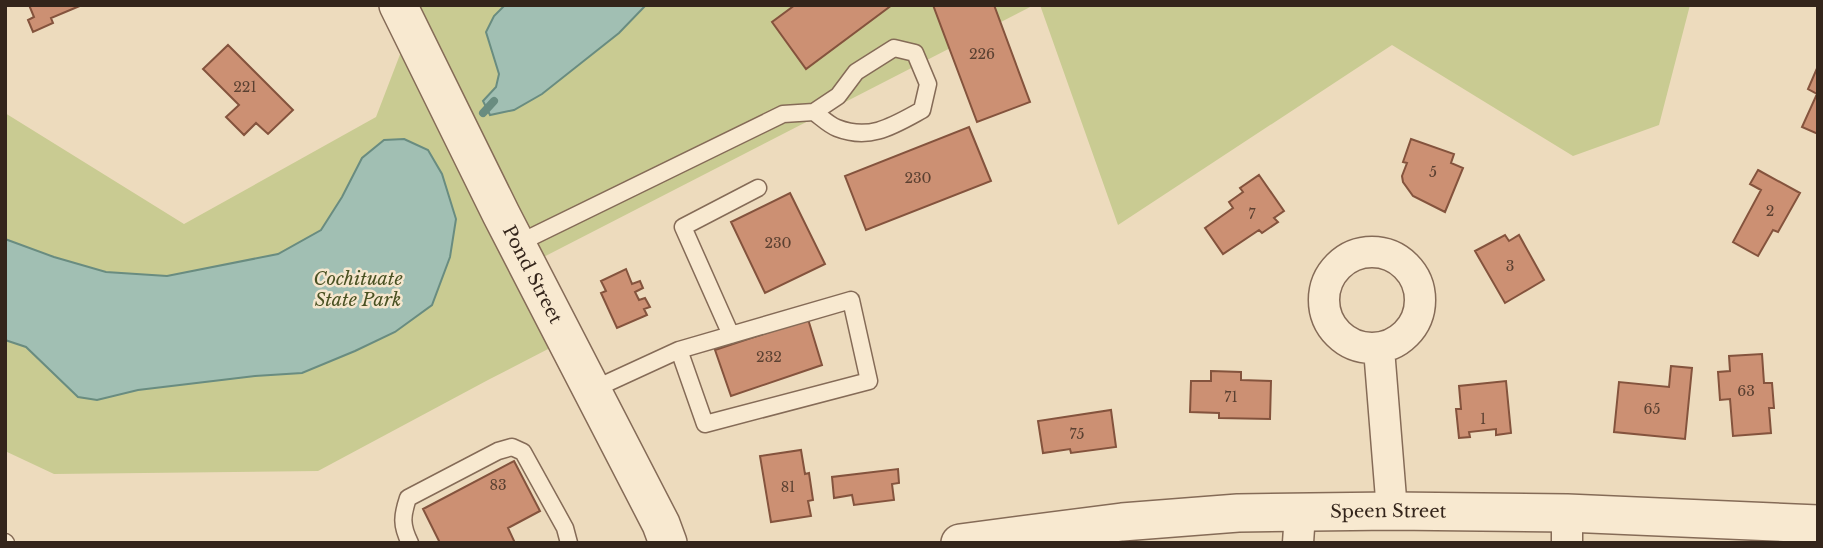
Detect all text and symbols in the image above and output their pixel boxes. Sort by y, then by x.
house number: 226 [969,45,995,63]
house number: 221 [233,78,257,96]
house number: 5 [1429,163,1437,181]
house number: 230 [904,169,932,187]
house number: 2 [1766,202,1774,220]
house number: 7 [1248,205,1256,223]
street label: Pond Street [498,222,567,327]
house number: 230 [764,234,792,252]
house number: 3 [1506,257,1514,275]
park label: Cochituate State Park [313,268,403,311]
house number: 232 [756,348,782,366]
house number: 63 [1737,382,1755,400]
house number: 71 [1224,388,1238,406]
house number: 65 [1644,400,1661,418]
house number: 1 [1480,410,1486,428]
house number: 75 [1070,425,1084,443]
house number: 83 [489,476,507,494]
house number: 81 [781,478,795,496]
street label: Speen Street [1330,500,1447,523]

